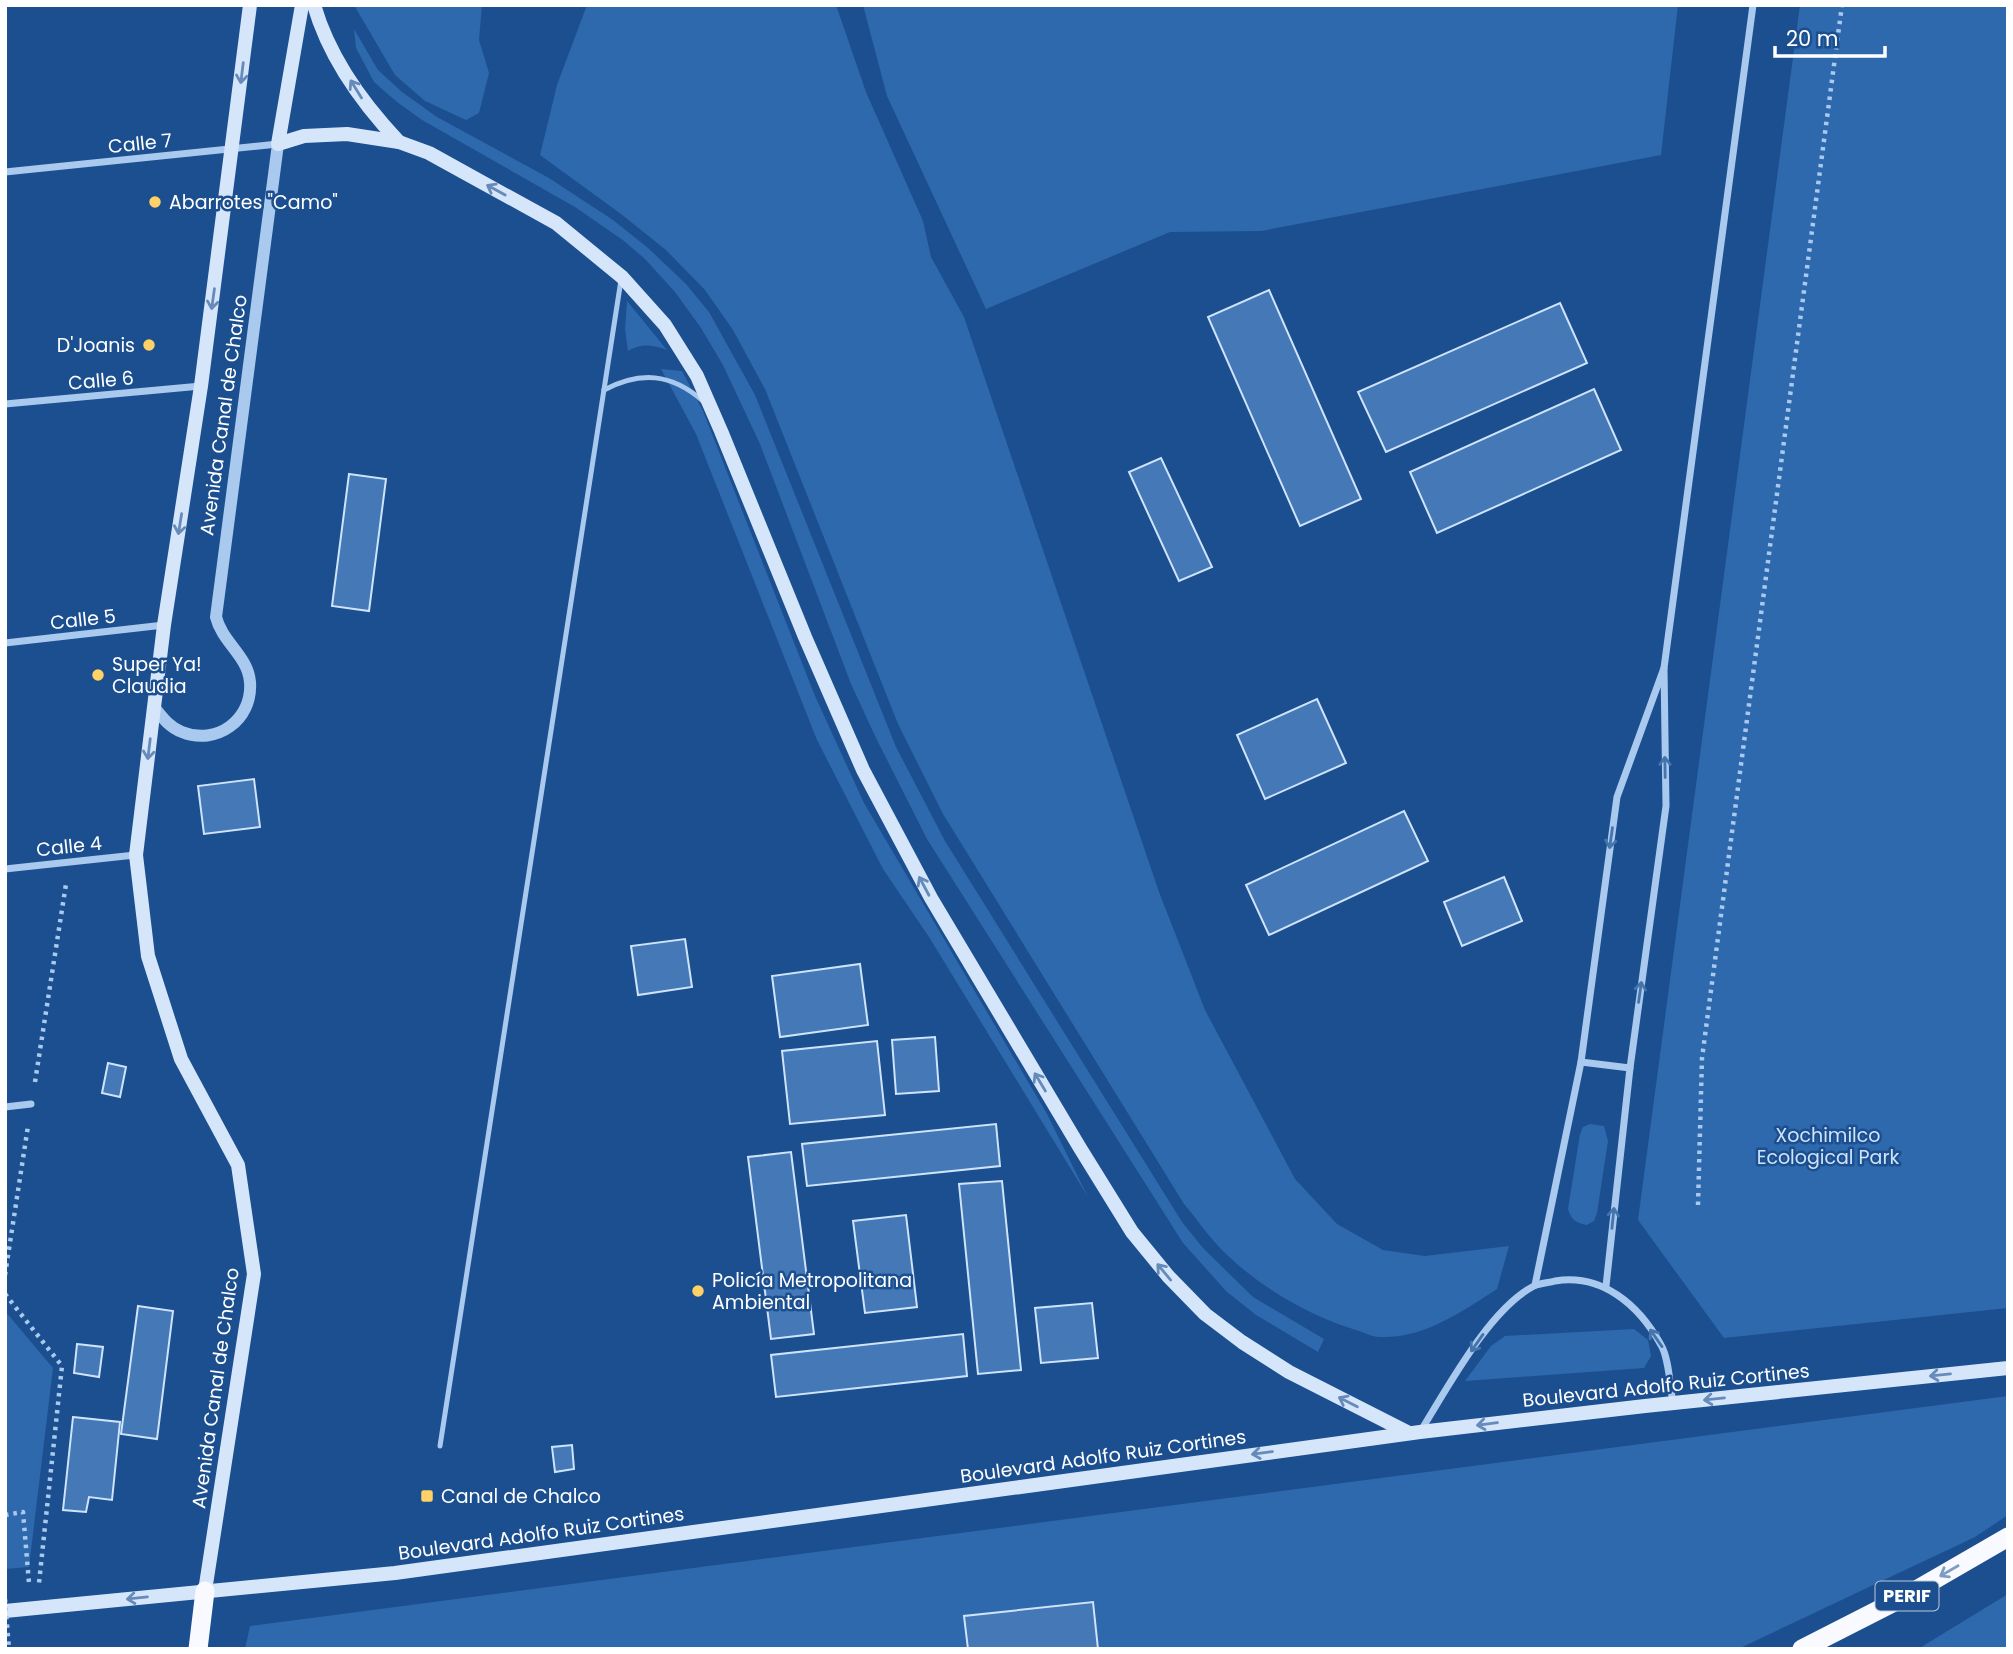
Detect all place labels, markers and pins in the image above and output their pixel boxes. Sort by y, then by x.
place label: Abarrotes "Camo" [169,189,338,216]
marker: Abarrotes "Camo" [147,194,163,210]
place label: D'Joanis [57,332,135,359]
marker: D'Joanis [141,337,157,353]
place label: Super Ya! Claudia [112,651,202,700]
marker: Super Ya! Claudia [90,667,106,683]
place label: Policía Metropolitana Ambiental [712,1267,912,1316]
marker: Policía Metropolitana Ambiental [690,1283,706,1299]
place label: Canal de Chalco [441,1483,601,1510]
marker: Canal de Chalco [419,1488,435,1504]

